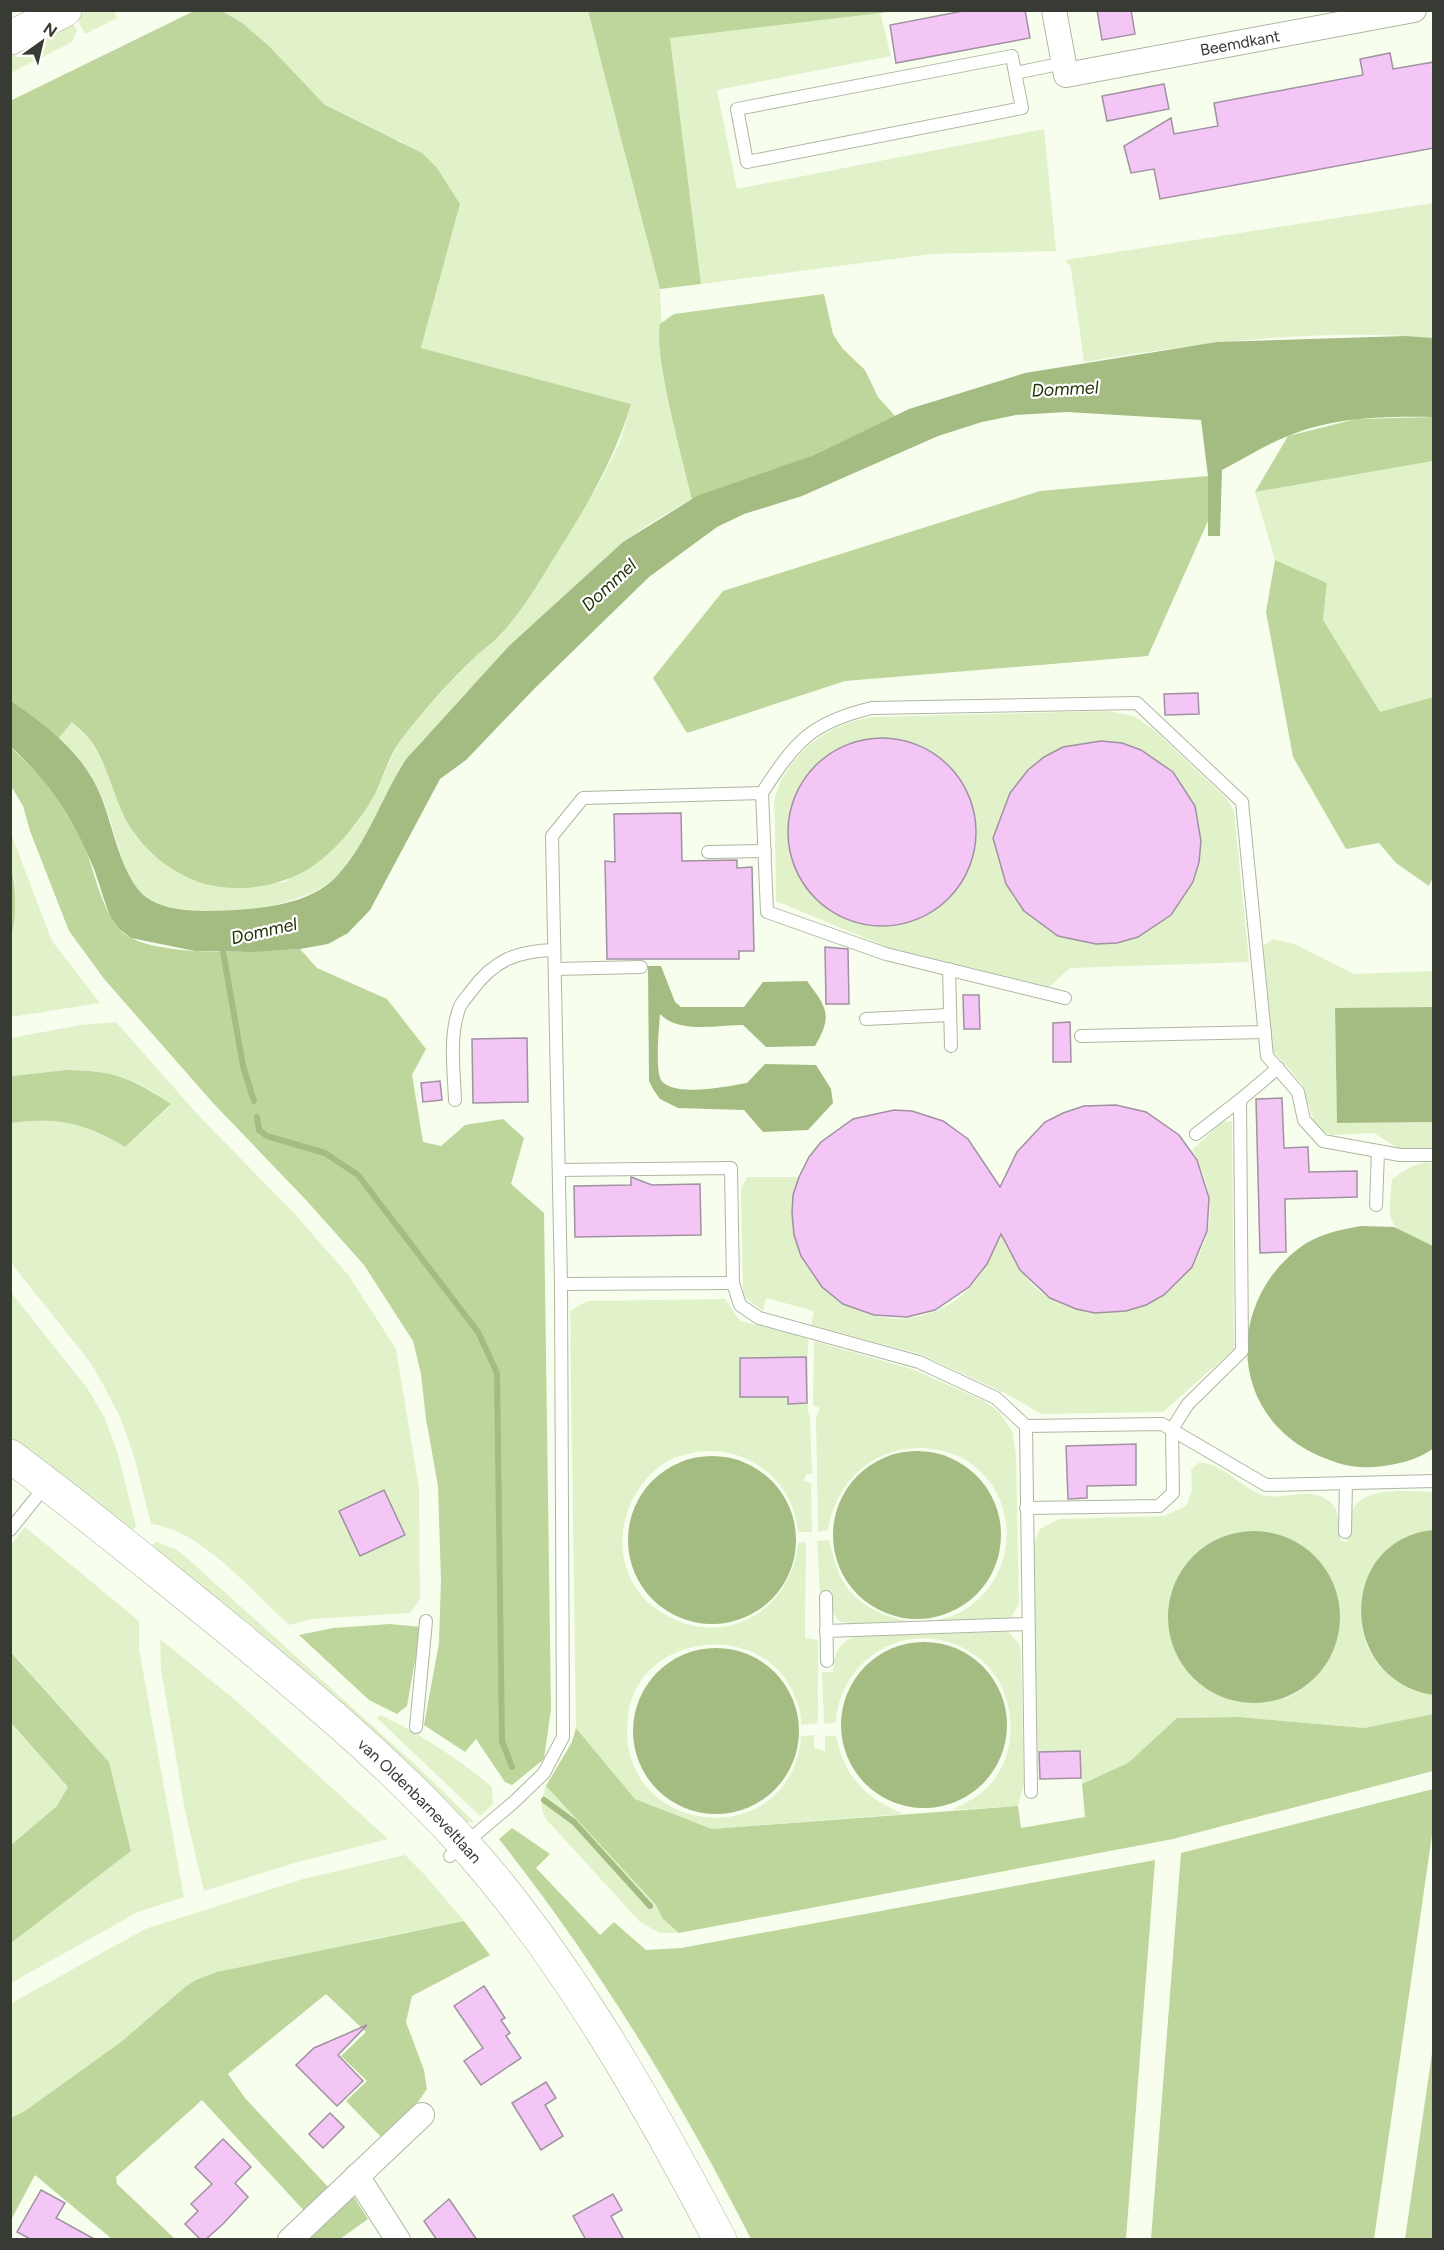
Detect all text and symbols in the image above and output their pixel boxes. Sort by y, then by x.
north arrow [12,12,72,72]
text: N [40,19,61,41]
street label: Beemdkant [1198,26,1282,60]
water label: Dommel [1031,376,1100,402]
water label: Dommel [577,553,642,616]
water label: Dommel [229,912,300,949]
street label: van Oldenbarneveltlaan [354,1735,485,1867]

